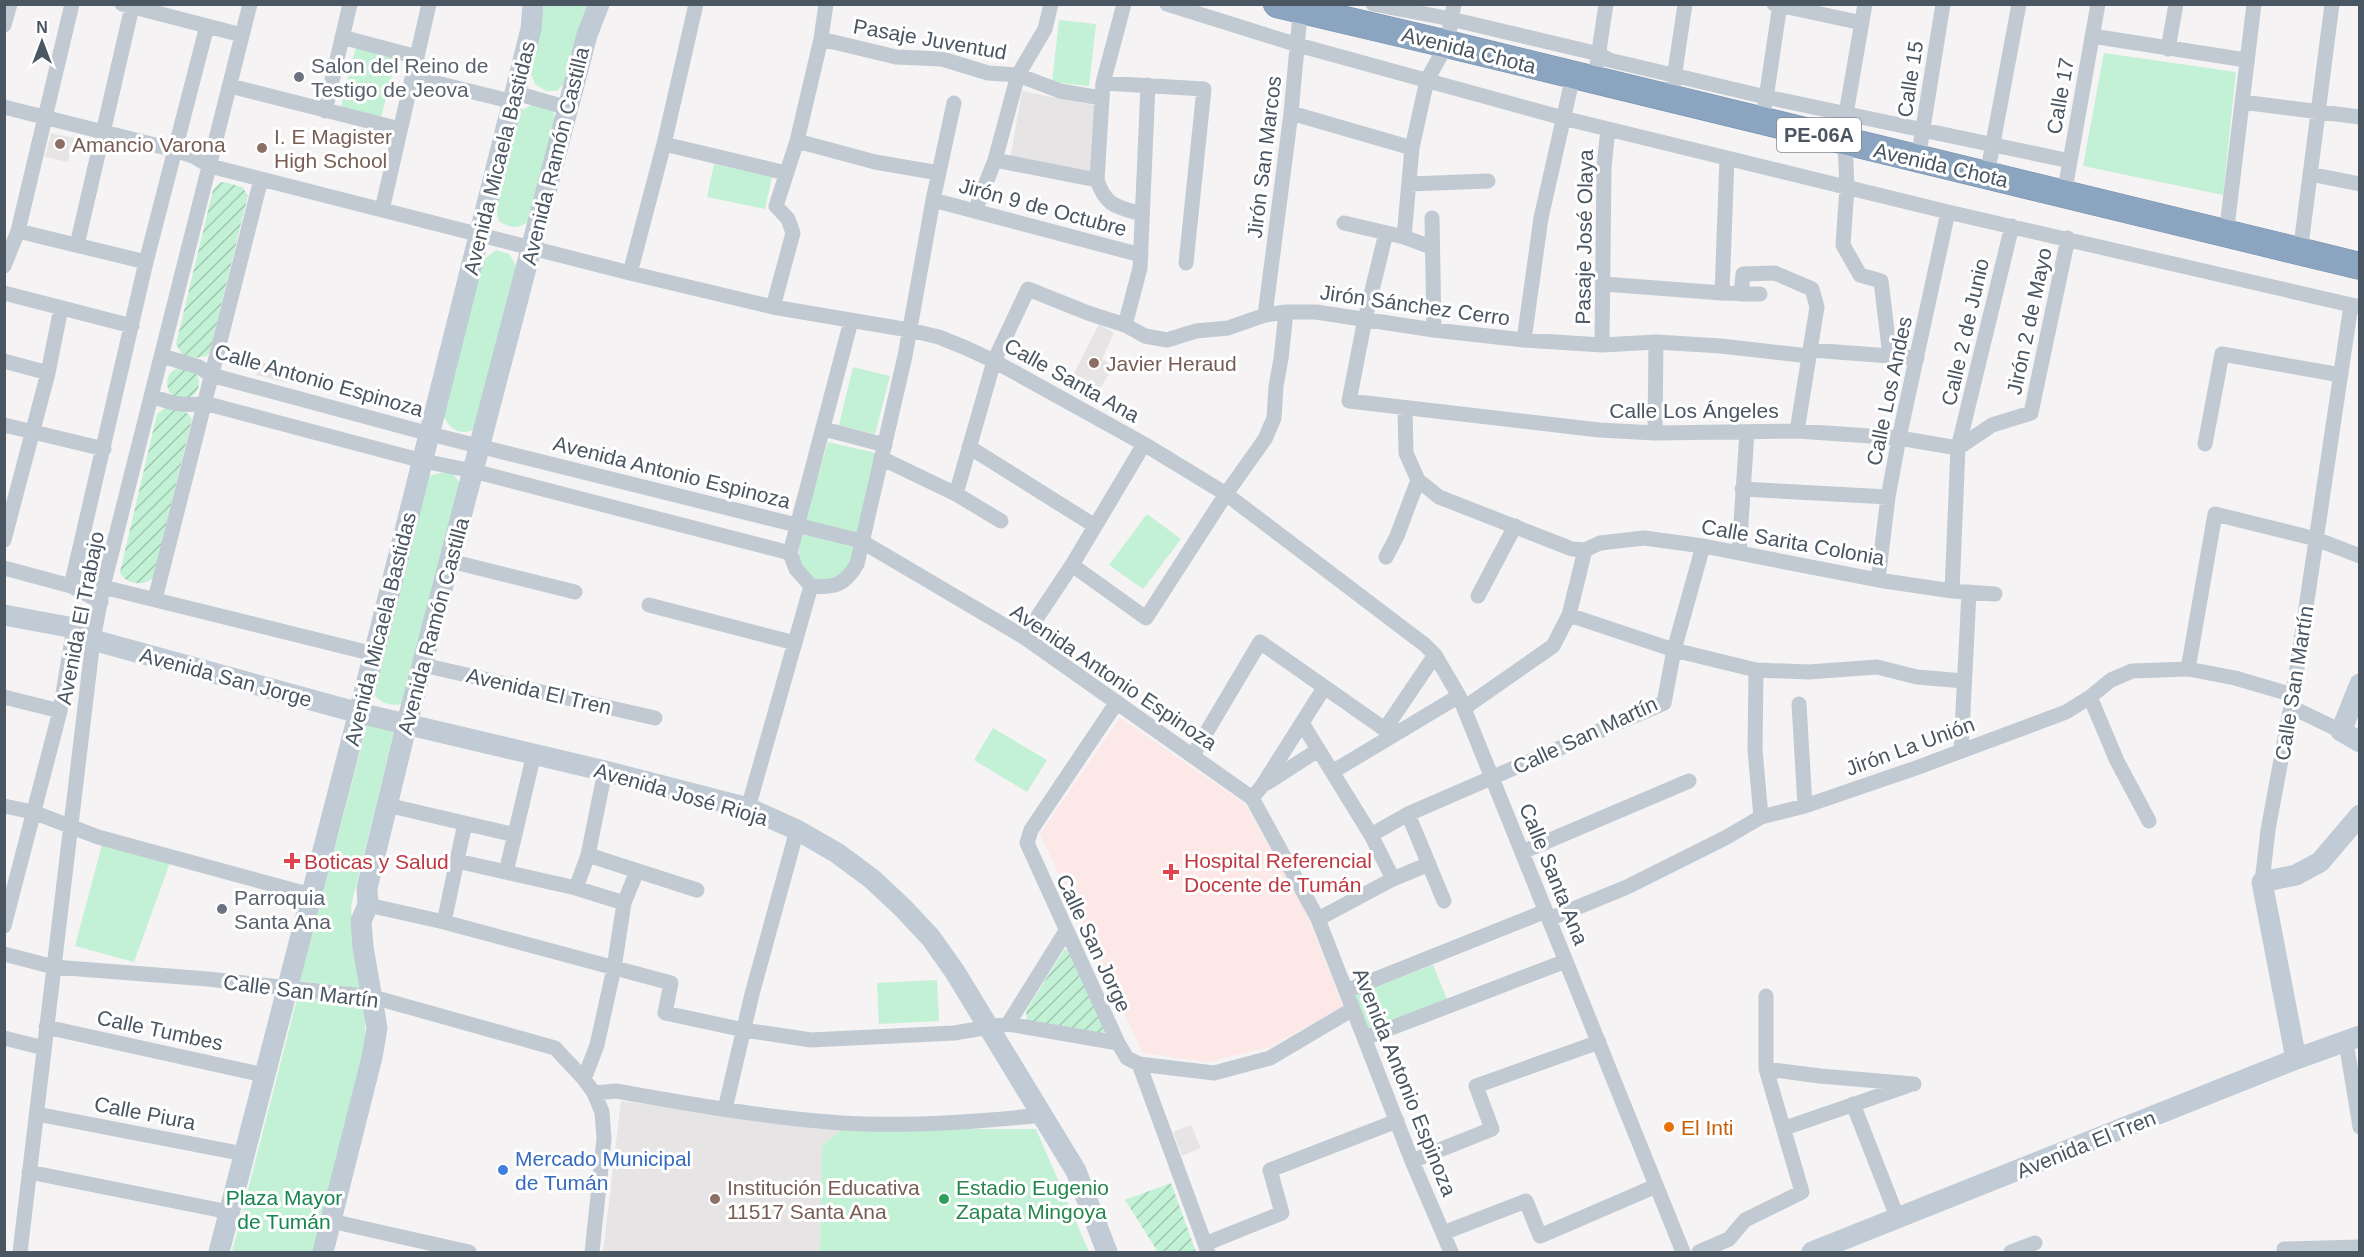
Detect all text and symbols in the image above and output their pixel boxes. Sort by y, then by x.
north arrow [12,12,72,72]
street label: Pasaje Juventud [852,14,1008,64]
text: N [36,19,48,36]
street label: Avenida Chota [1400,22,1539,78]
street label: Avenida Micaela Bastidas [459,39,539,277]
street label: Calle 15 [1893,39,1927,119]
street label: Avenida Ramón Castilla [517,44,593,267]
place label: Salon del Reino de Testigo de Jeova [311,54,488,101]
street label: Calle 17 [2042,56,2078,136]
marker: Salon del Reino de Testigo de Jeova [292,70,306,84]
street label: Jirón San Marcos [1243,75,1285,239]
road number: PE-06A [1777,118,1861,152]
place label: I. E Magister High School [274,125,392,172]
place label: Amancio Varona [72,133,226,156]
marker: Amancio Varona [53,137,67,151]
street label: Avenida Chota [1871,138,2011,192]
marker: I. E Magister High School [255,141,269,155]
street label: Pasaje José Olaya [1571,149,1597,325]
street label: Jirón 9 de Octubre [957,174,1129,240]
street label: Jirón 2 de Mayo [2002,246,2056,396]
street label: Calle 2 de Junio [1937,256,1993,408]
street label: Jirón Sánchez Cerro [1319,280,1511,330]
street label: Calle Los Andes [1862,314,1916,468]
street label: Calle Santa Ana [1001,333,1144,427]
street label: Calle Antonio Espinoza [212,339,426,421]
place label: Javier Heraud [1106,352,1237,375]
marker: Javier Heraud [1087,356,1101,370]
street label: Calle Los Ángeles [1609,399,1779,422]
street label: Avenida Antonio Espinoza [551,431,793,513]
street label: Avenida Micaela Bastidas [340,510,420,748]
street label: Avenida Ramón Castilla [393,515,473,737]
street label: Calle Sarita Colonia [1700,515,1887,569]
street label: Avenida El Trabajo [52,529,108,707]
street label: Avenida Antonio Espinoza [1007,599,1222,755]
street label: Calle San Martín [2270,604,2318,762]
street label: Avenida San Jorge [138,643,314,711]
street label: Avenida El Tren [464,663,614,719]
street label: Calle San Martín [1509,692,1661,778]
street label: Jirón La Unión [1842,712,1978,780]
street label: Avenida José Rioja [592,758,771,830]
street label: Calle Santa Ana [1515,800,1593,948]
place label: Hospital Referencial Docente de Tumán [1184,849,1372,896]
place label: Boticas y Salud [304,850,449,873]
marker: Boticas y Salud [285,854,299,868]
marker: Hospital Referencial Docente de Tumán [1162,863,1180,881]
street label: Calle San Jorge [1052,870,1136,1016]
place label: Parroquia Santa Ana [234,886,331,933]
marker: Parroquia Santa Ana [215,902,229,916]
street label: Avenida Antonio Espinoza [1349,965,1461,1200]
street label: Calle San Martín [222,970,380,1012]
street label: Calle Tumbes [95,1005,225,1055]
street label: Calle Piura [92,1092,198,1134]
street label: Avenida El Tren [2013,1106,2159,1182]
place label: El Inti [1681,1116,1734,1139]
marker: El Inti [1662,1120,1676,1134]
place label: Mercado Municipal de Tumán [515,1147,691,1194]
marker: Mercado Municipal de Tumán [496,1163,510,1177]
place label: Institución Educativa 11517 Santa Ana [727,1176,920,1223]
place label: Estadio Eugenio Zapata Mingoya [956,1176,1109,1223]
park label: Plaza Mayor de Tumán [226,1186,342,1233]
marker: Institución Educativa 11517 Santa Ana [708,1192,722,1206]
marker: Estadio Eugenio Zapata Mingoya [937,1192,951,1206]

